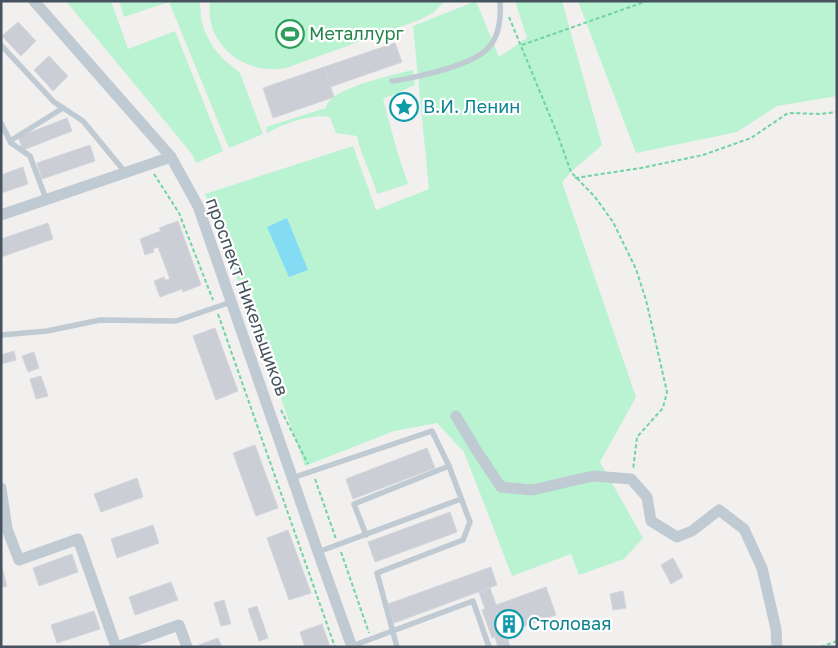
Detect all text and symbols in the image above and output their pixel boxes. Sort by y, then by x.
sports icon: Металлург [275,19,305,49]
place label: Металлург [309,22,404,44]
place icon: В.И. Ленин [389,92,419,122]
place label: В.И. Ленин [423,95,520,117]
street label: проспект Никельщиков [202,195,294,399]
building icon: Столовая [494,609,524,639]
place label: Столовая [528,612,611,634]

